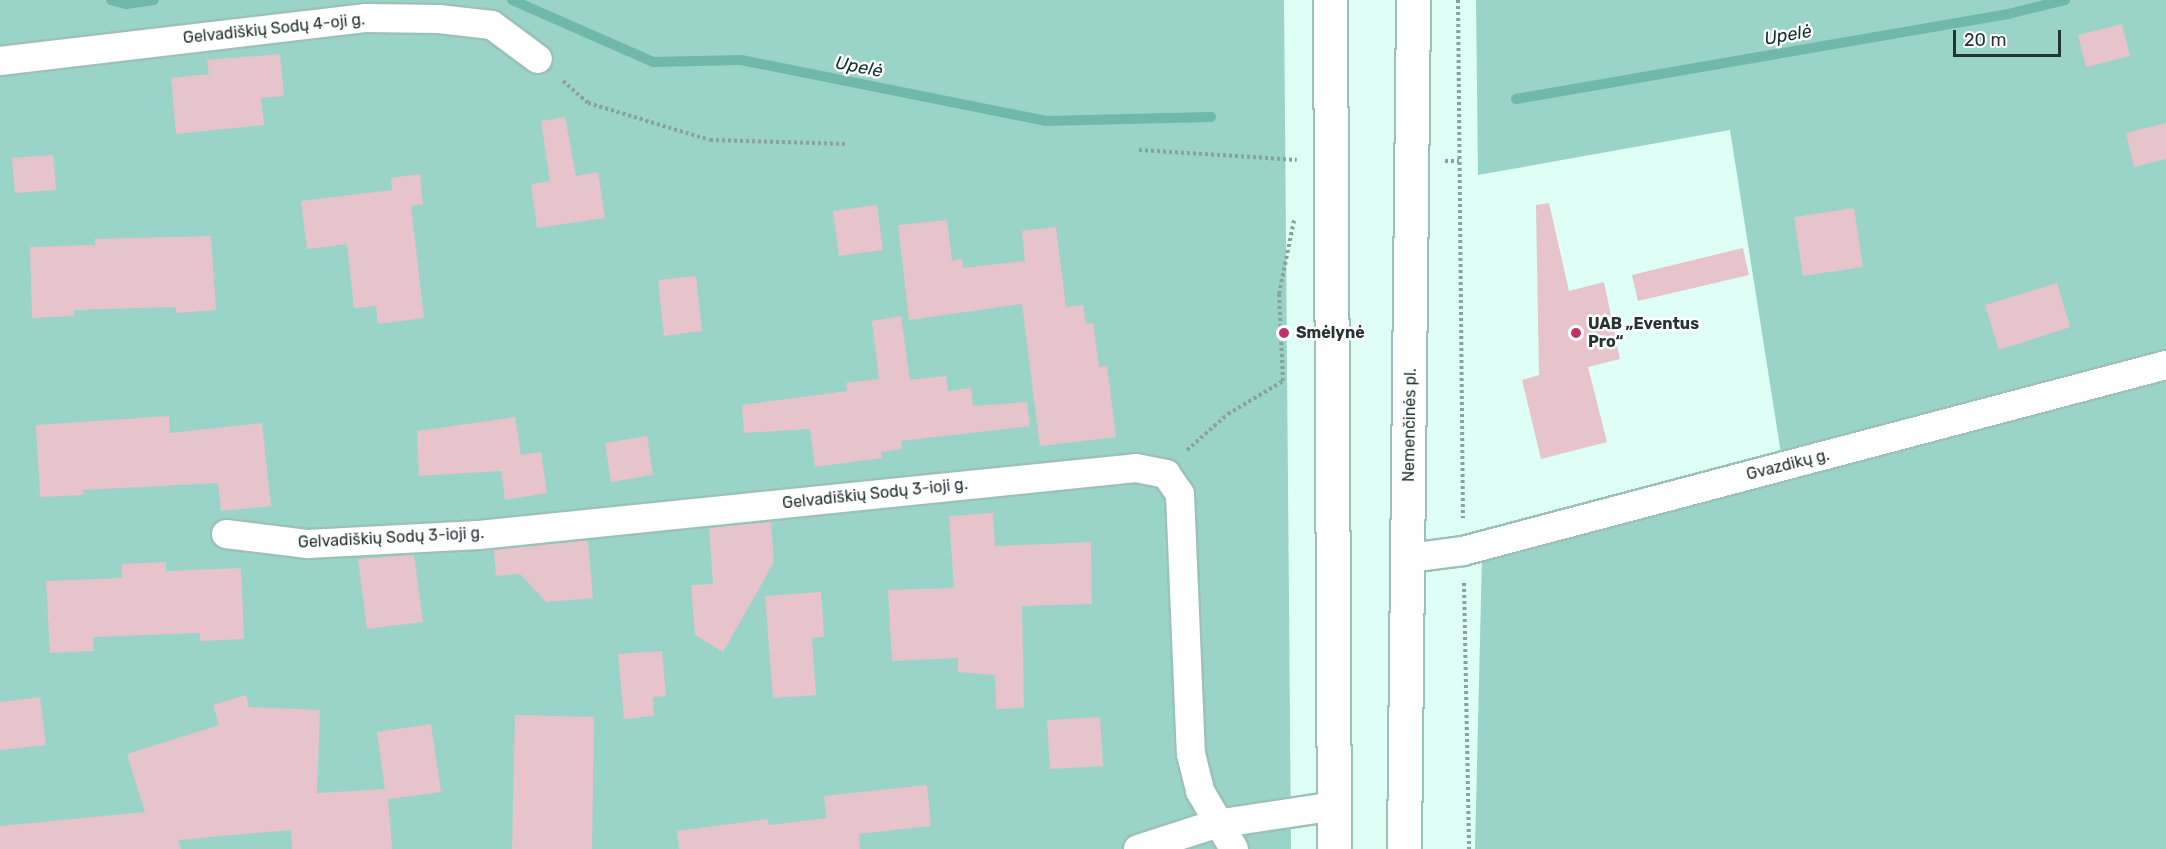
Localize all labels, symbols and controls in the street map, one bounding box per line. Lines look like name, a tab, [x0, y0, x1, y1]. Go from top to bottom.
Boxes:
street label: Gelvadiškių Sodų 4-oji g.	[182, 10, 366, 48]
scale bar	[1956, 18, 2064, 56]
water label: Upelė	[1763, 20, 1813, 50]
text: 20 m	[1964, 29, 2006, 51]
water label: Upelė	[834, 52, 884, 82]
place label: UAB „Eventus Pro“	[1588, 314, 1699, 352]
place label: Smėlynė	[1296, 323, 1365, 343]
marker: Smėlynė	[1277, 326, 1291, 340]
marker: UAB „Eventus Pro“	[1569, 326, 1583, 340]
street label: Nemenčinės pl.	[1399, 368, 1421, 482]
street label: Gvazdikų g.	[1744, 445, 1832, 485]
street label: Gelvadiškių Sodų 3-ioji g.	[781, 475, 969, 513]
street label: Gelvadiškių Sodų 3-ioji g.	[297, 524, 485, 552]

